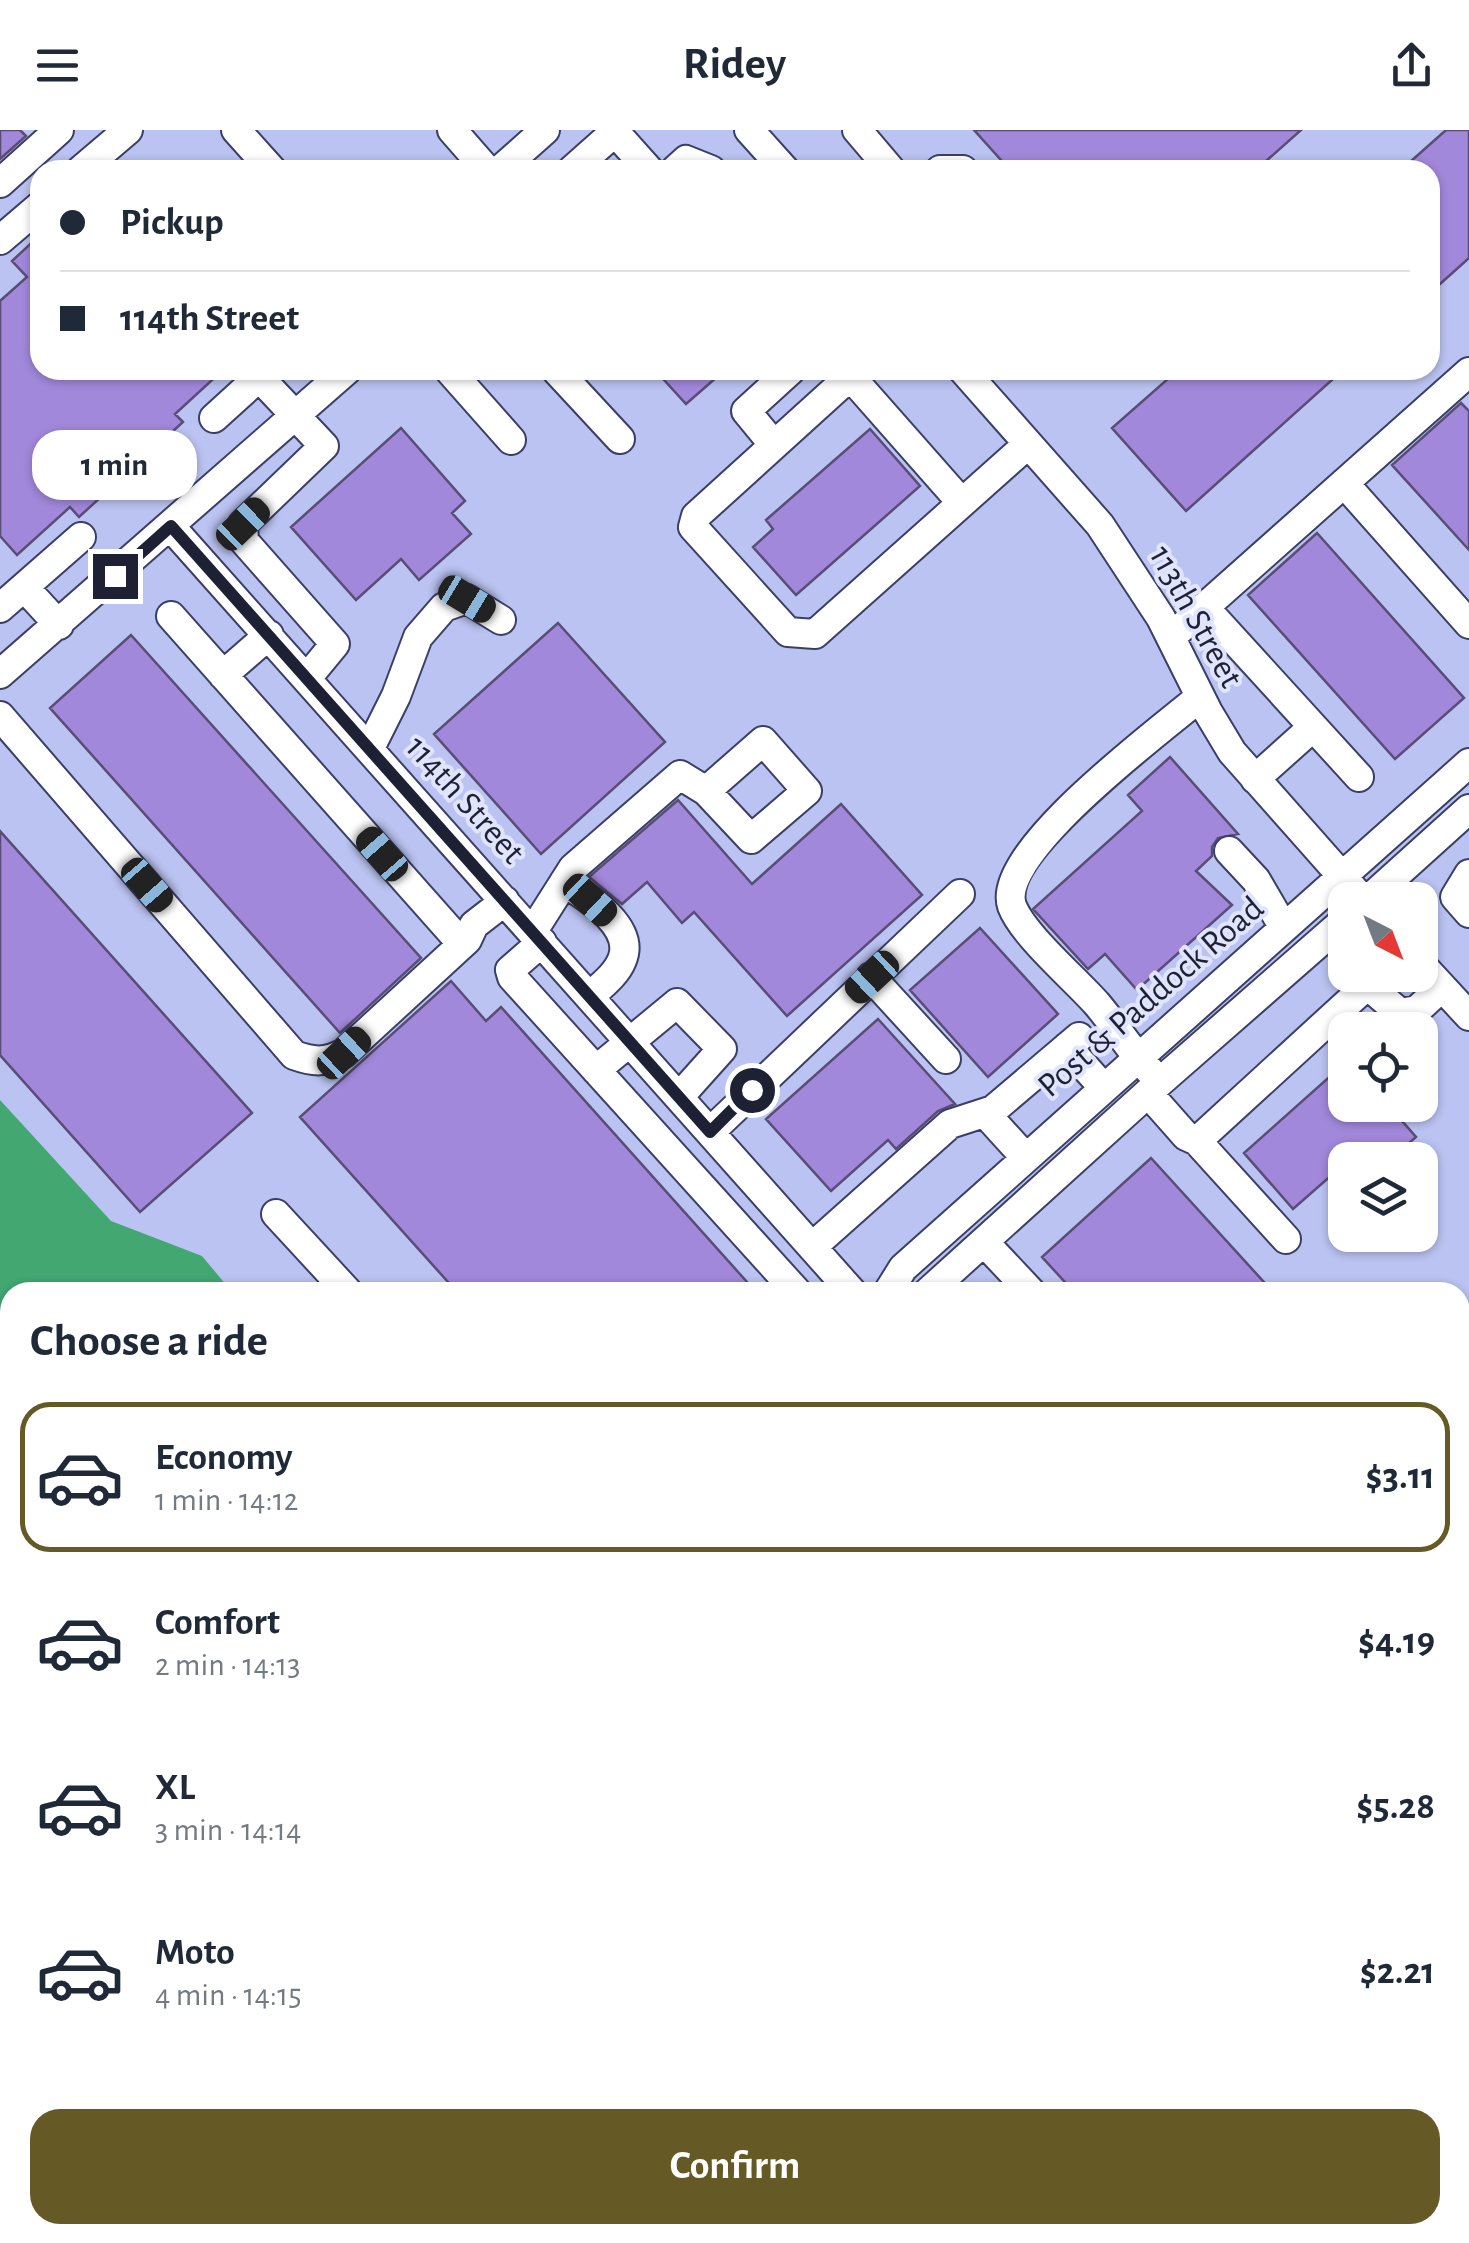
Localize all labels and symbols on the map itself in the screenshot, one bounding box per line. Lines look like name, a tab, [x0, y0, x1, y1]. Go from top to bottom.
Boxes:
callout: 1 min	[32, 431, 198, 501]
car	[211, 492, 275, 556]
street label: 113th Street	[1143, 540, 1249, 693]
route end	[93, 554, 138, 599]
car	[434, 571, 500, 627]
street label: 114th Street	[399, 729, 531, 871]
car	[351, 822, 413, 886]
car	[116, 853, 178, 917]
car	[558, 869, 622, 931]
north arrow	[1328, 882, 1438, 992]
street label: Post & Paddock Road	[1032, 890, 1270, 1104]
car	[840, 946, 904, 1008]
car	[312, 1022, 376, 1084]
route start	[730, 1068, 775, 1113]

